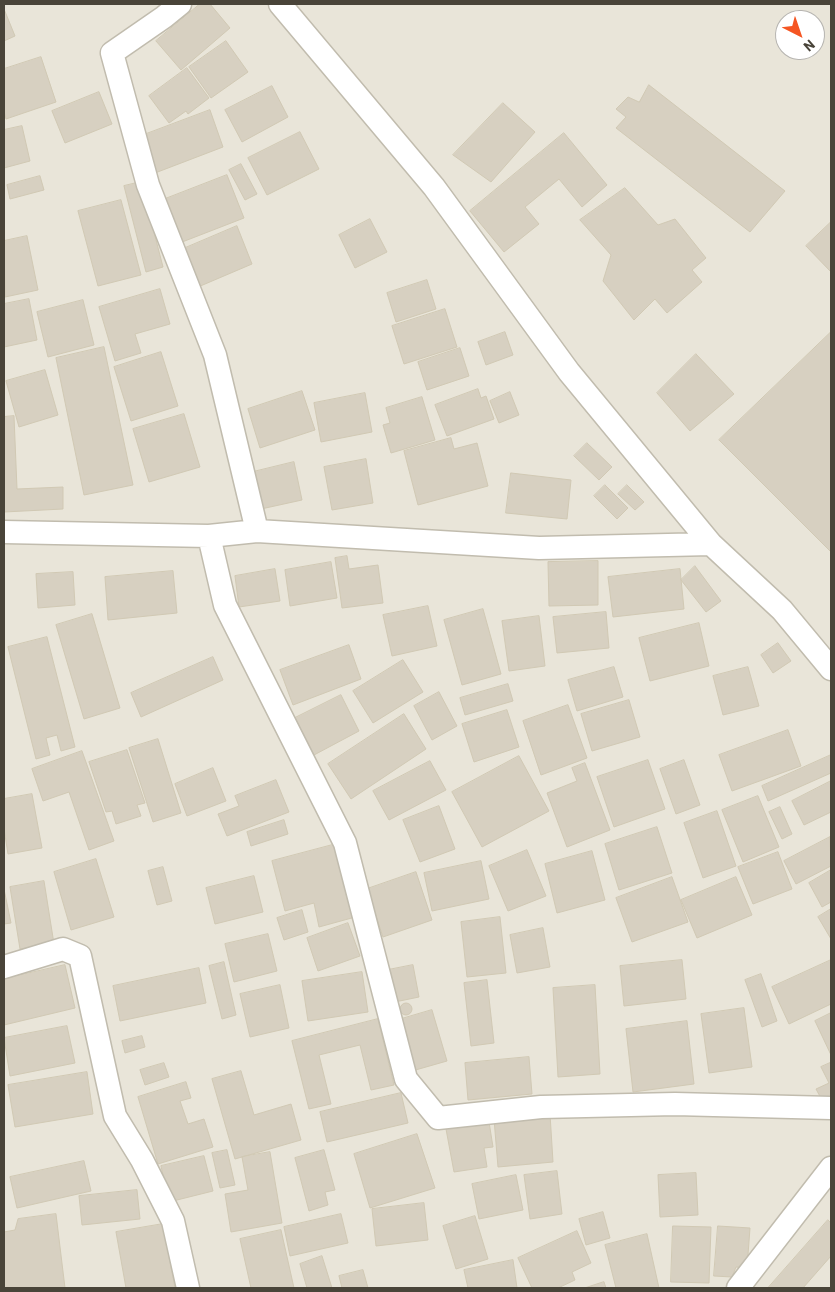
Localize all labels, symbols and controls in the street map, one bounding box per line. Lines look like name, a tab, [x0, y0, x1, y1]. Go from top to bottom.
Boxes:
north arrow	[775, 10, 825, 60]
text: N	[800, 36, 819, 55]

